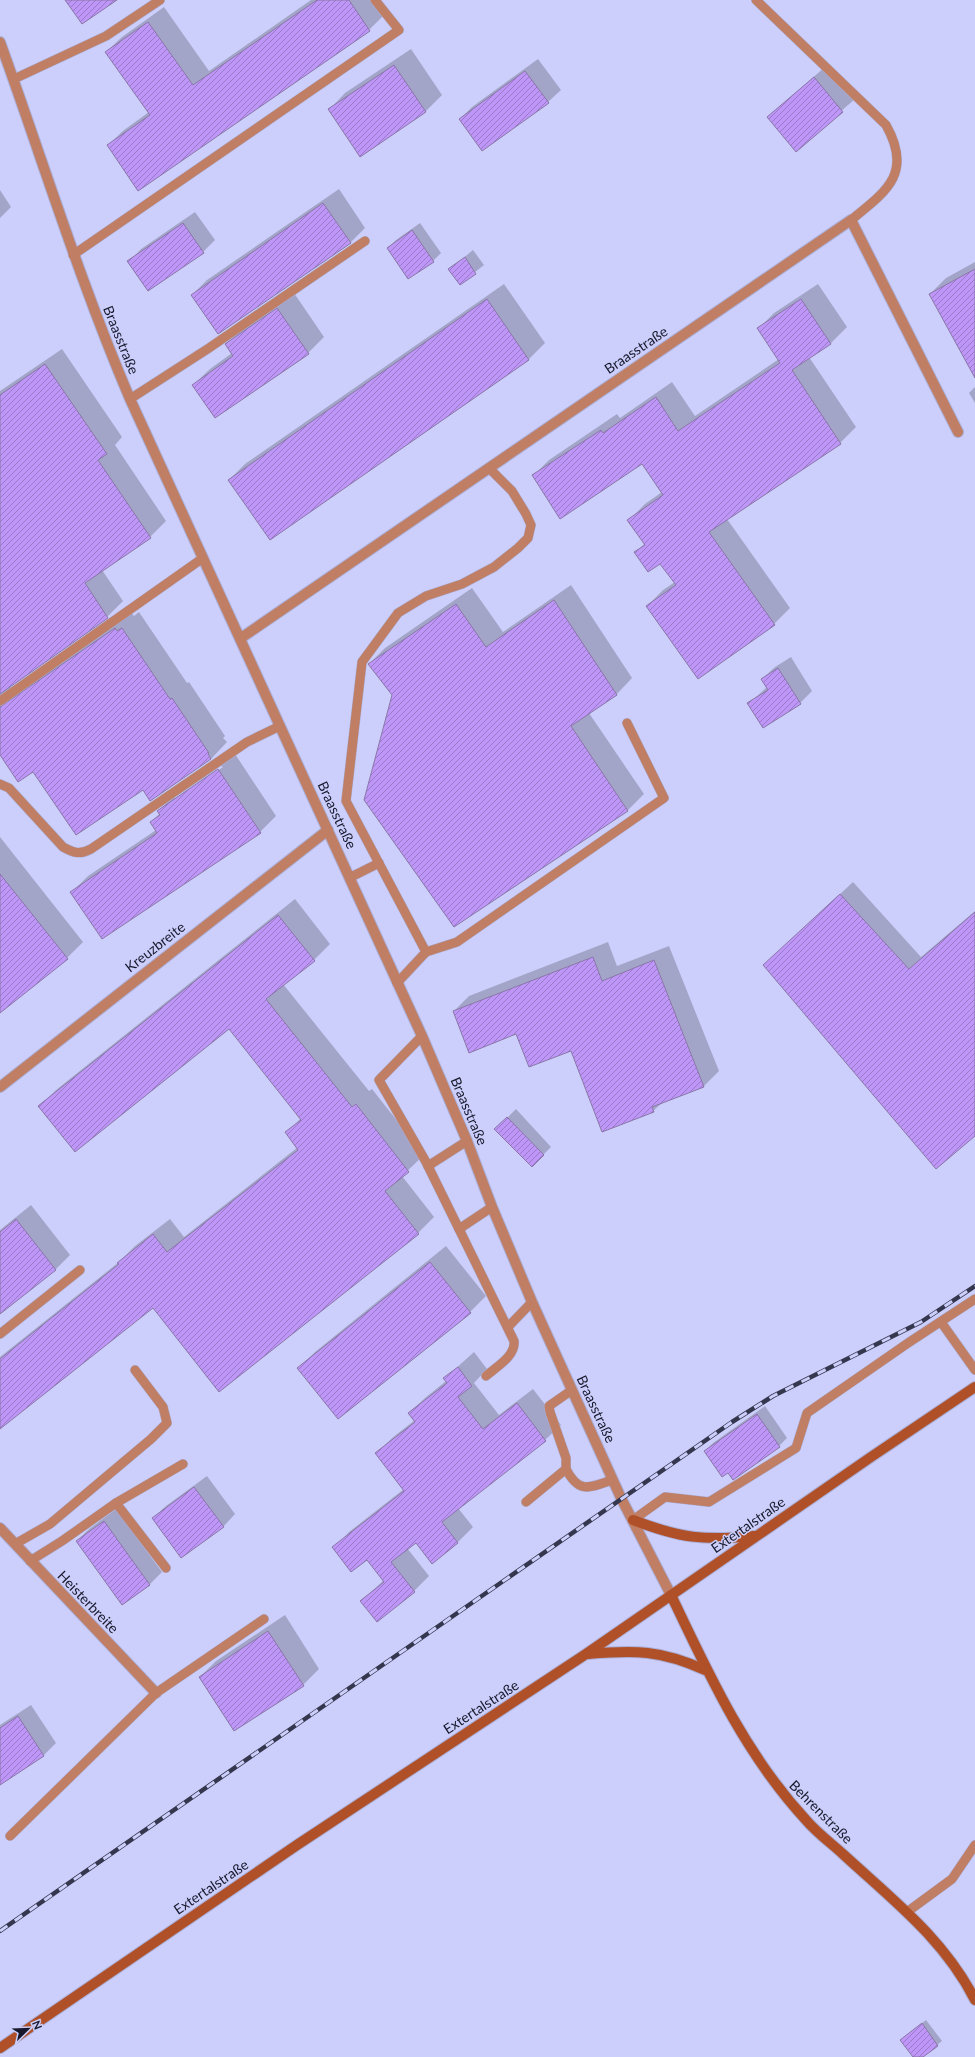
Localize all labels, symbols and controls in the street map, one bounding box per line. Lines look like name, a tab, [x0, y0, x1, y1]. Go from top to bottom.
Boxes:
street label: Braasstraße	[100, 303, 143, 377]
street label: Braasstraße	[601, 322, 670, 377]
street label: Braasstraße	[314, 778, 360, 851]
street label: Kreuzbreite	[121, 918, 188, 975]
street label: Braasstraße	[447, 1074, 491, 1147]
street label: Braasstraße	[573, 1372, 619, 1445]
street label: Extertalstraße	[707, 1493, 788, 1556]
street label: Heisterbreite	[54, 1567, 122, 1637]
street label: Extertalstraße	[440, 1676, 522, 1737]
street label: Behrenstraße	[786, 1776, 857, 1847]
street label: Extertalstraße	[170, 1855, 251, 1918]
north arrow	[8, 2009, 48, 2049]
text: N	[30, 2018, 45, 2031]

